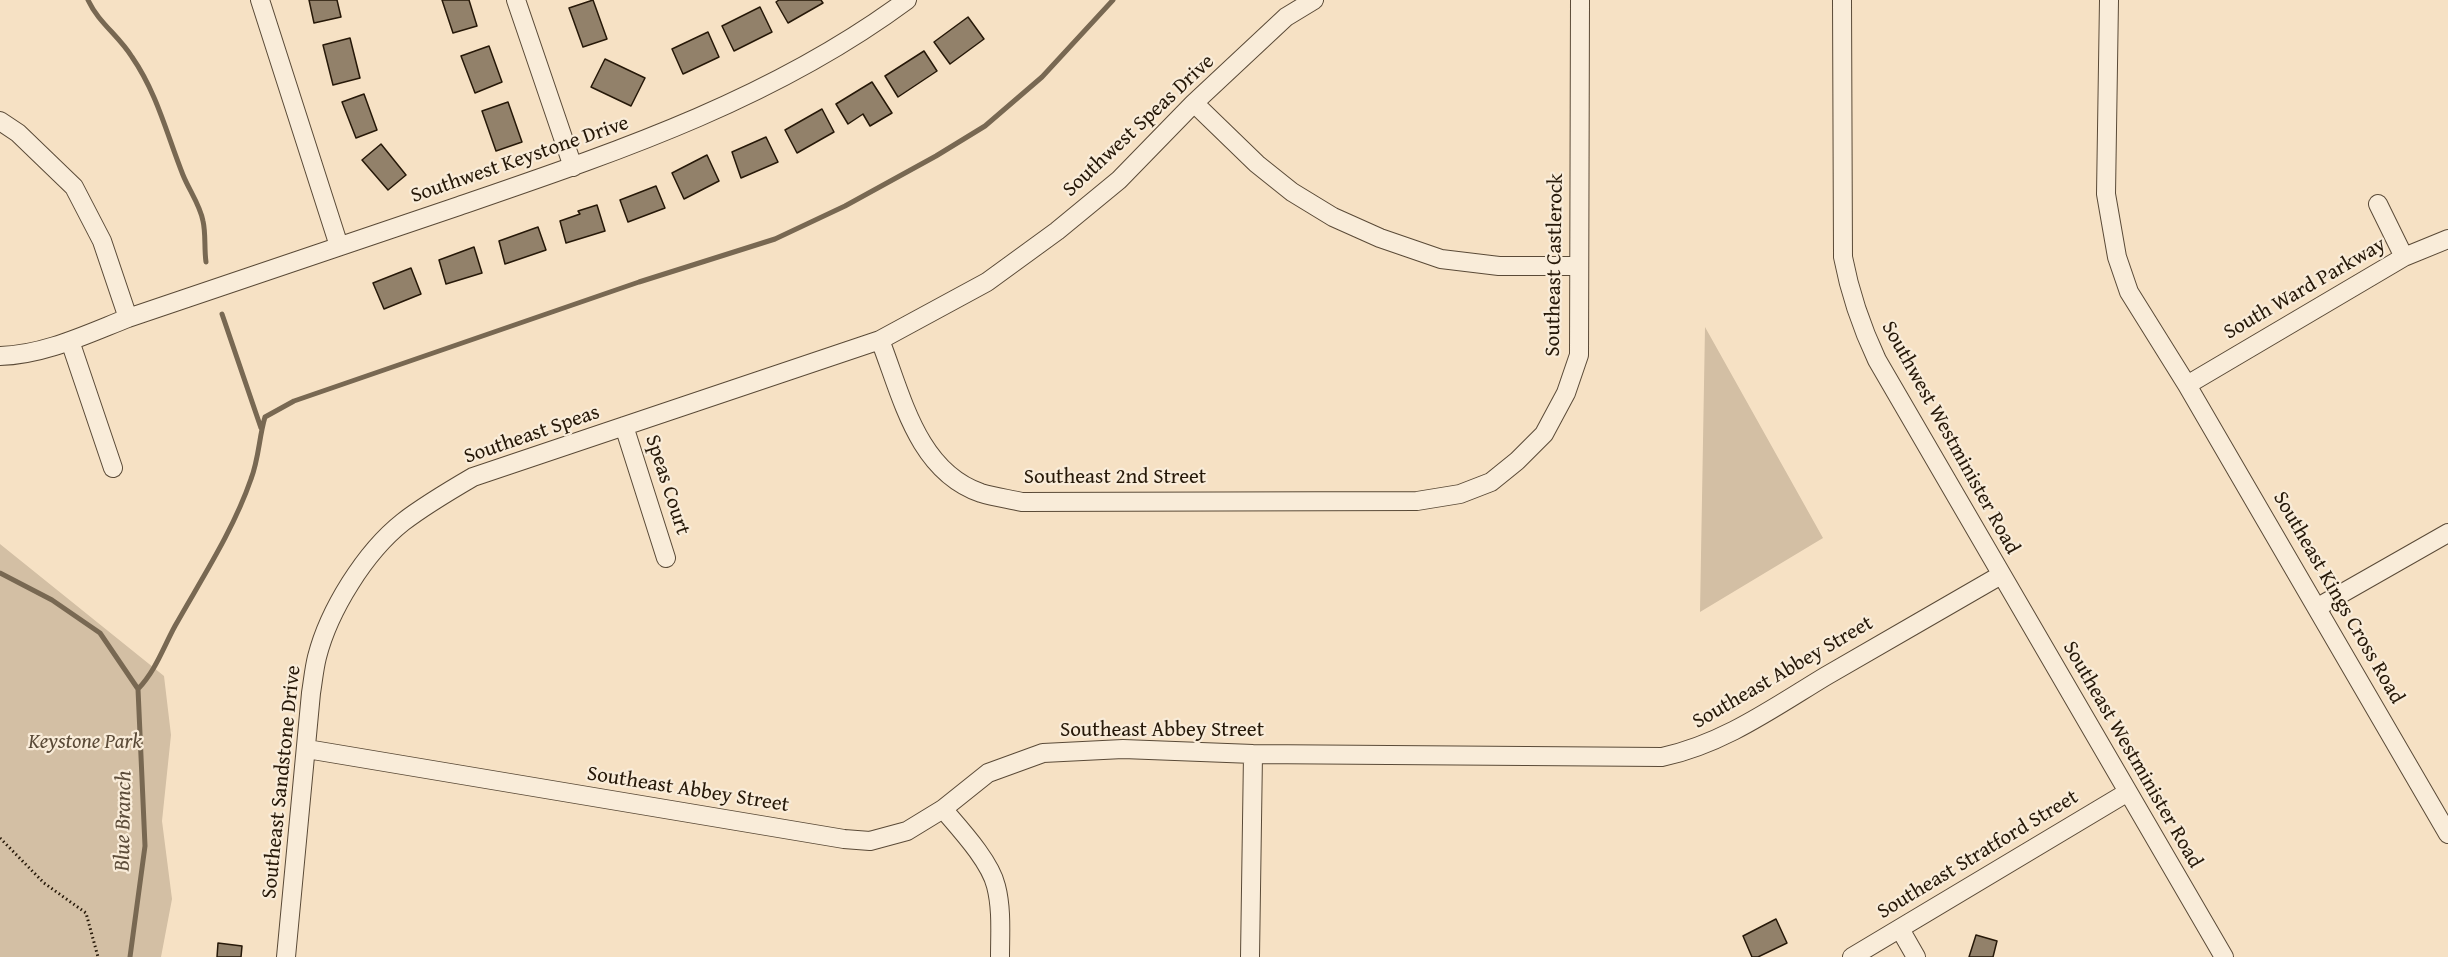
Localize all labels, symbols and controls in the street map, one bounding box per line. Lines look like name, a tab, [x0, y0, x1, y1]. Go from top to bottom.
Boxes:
street label: Southwest Speas Drive	[1058, 49, 1220, 203]
street label: Southwest Keystone Drive	[408, 111, 632, 209]
street label: Southeast Castlerock	[1541, 173, 1569, 357]
street label: South Ward Parkway	[2219, 232, 2391, 346]
street label: Southwest Westminister Road	[1875, 317, 2025, 559]
street label: Southeast Speas	[461, 400, 603, 470]
street label: Speas Court	[639, 432, 695, 538]
street label: Southeast 2nd Street	[1024, 465, 1206, 491]
street label: Southeast Kings Cross Road	[2267, 487, 2409, 709]
street label: Southeast Abbey Street	[1688, 611, 1878, 735]
street label: Southeast Westminister Road	[2057, 637, 2207, 873]
street label: Southeast Sandstone Drive	[257, 664, 307, 900]
street label: Southeast Abbey Street	[1060, 718, 1264, 744]
park label: Keystone Park	[28, 730, 142, 756]
street label: Southeast Abbey Street	[585, 762, 791, 818]
water label: Blue Branch	[110, 770, 138, 872]
street label: Southeast Stratford Street	[1873, 785, 2083, 925]

